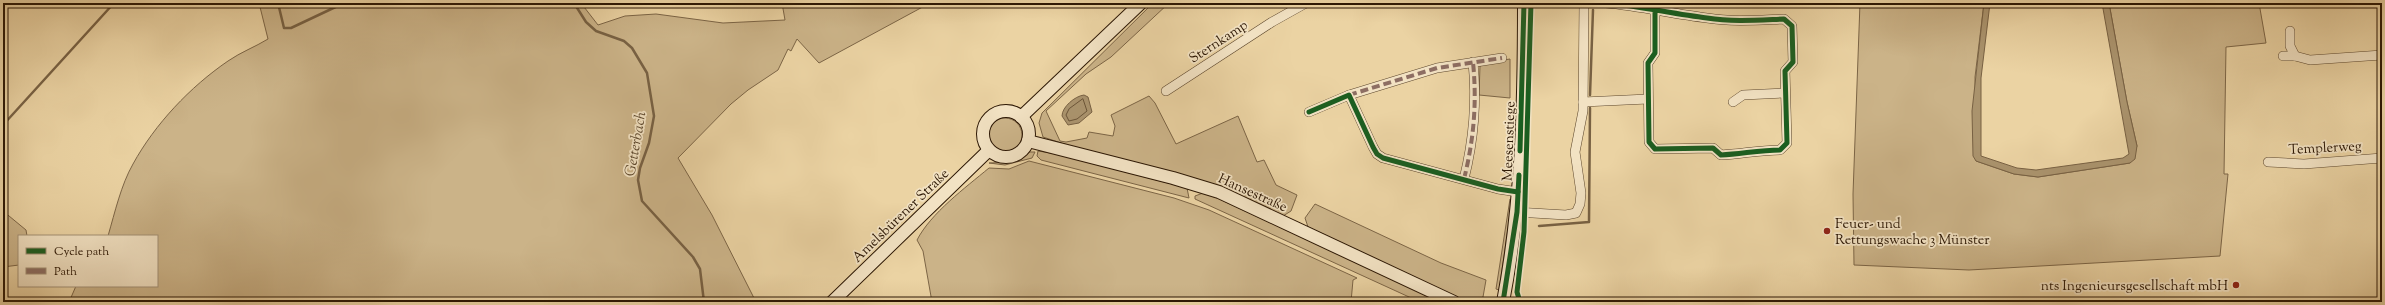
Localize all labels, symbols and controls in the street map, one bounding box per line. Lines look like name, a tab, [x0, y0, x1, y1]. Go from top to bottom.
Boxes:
street label: Sternkamp	[1186, 16, 1253, 69]
street label: Meesenstiege	[1499, 101, 1521, 181]
water label: Getterbach	[620, 110, 653, 178]
street label: Templerweg	[2288, 137, 2362, 161]
street label: Amelsbürener Straße	[849, 165, 954, 268]
street label: Hansestraße	[1214, 170, 1290, 218]
place label: Feuer- und Rettungswache 3 Münster	[1835, 215, 1990, 251]
marker: Feuer- und Rettungswache 3 Münster	[1822, 226, 1832, 236]
legend	[18, 235, 158, 287]
text: Cycle path	[54, 243, 109, 261]
text: Path	[54, 263, 77, 281]
place label: nts Ingenieursgesellschaft mbH	[2041, 277, 2228, 297]
marker: nts Ingenieursgesellschaft mbH	[2231, 280, 2241, 290]

